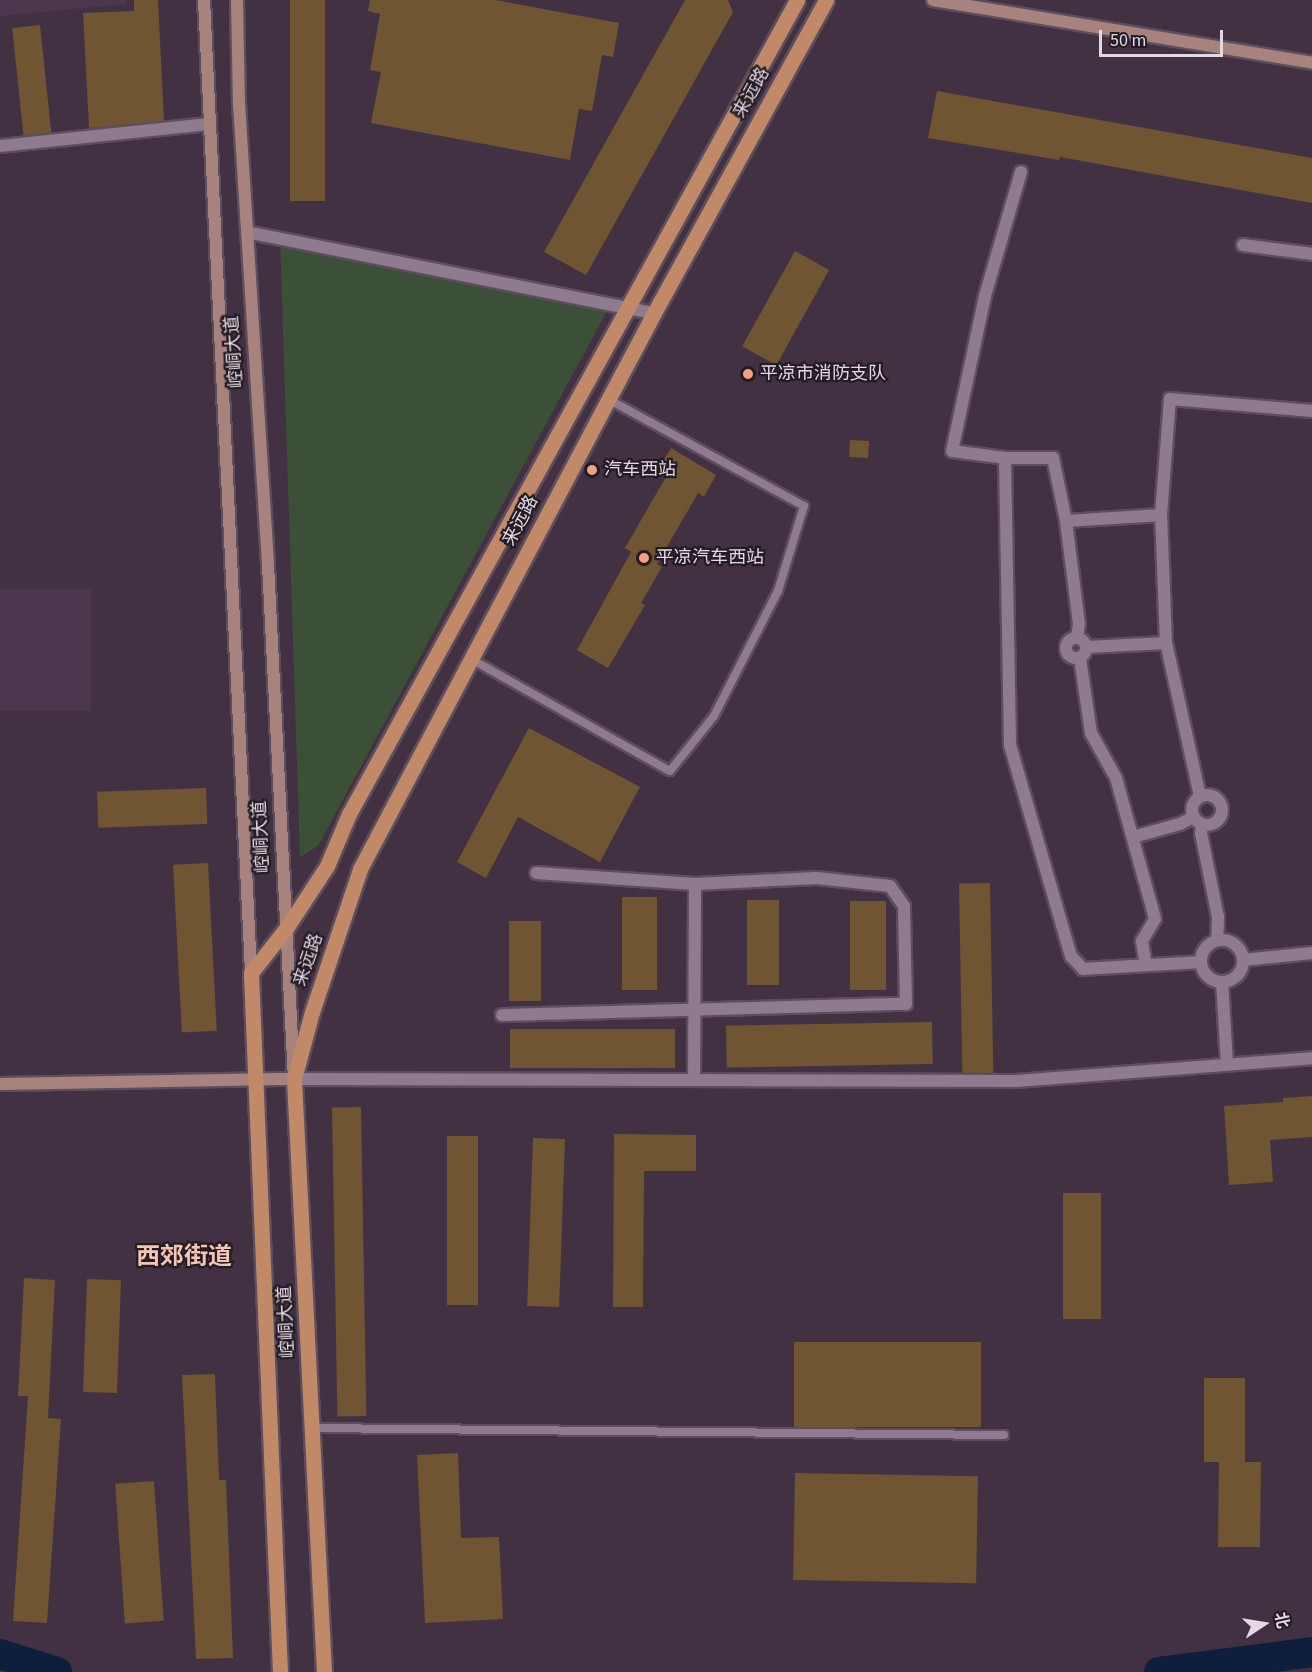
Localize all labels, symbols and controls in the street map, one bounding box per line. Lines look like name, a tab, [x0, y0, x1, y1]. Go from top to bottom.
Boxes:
scale bar	[1102, 18, 1226, 56]
text: 50 m	[1110, 28, 1146, 53]
street label: 来远路	[729, 64, 775, 122]
street label: 崆峒大道	[222, 315, 248, 389]
place label: 平凉市消防支队	[760, 363, 886, 385]
marker: 平凉市消防支队	[741, 367, 755, 381]
place label: 汽车西站	[604, 459, 676, 481]
marker: 汽车西站	[585, 463, 599, 477]
street label: 来远路	[499, 492, 543, 550]
place label: 平凉汽车西站	[656, 547, 764, 569]
marker: 平凉汽车西站	[637, 551, 651, 565]
street label: 崆峒大道	[249, 800, 275, 874]
street label: 来远路	[290, 931, 328, 989]
district label: 西郊街道	[136, 1243, 232, 1271]
street label: 崆峒大道	[274, 1285, 300, 1359]
north arrow	[1234, 1594, 1294, 1654]
text: 北	[1269, 1610, 1294, 1630]

